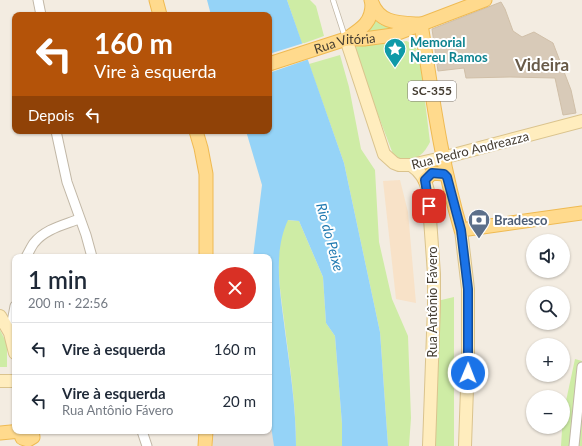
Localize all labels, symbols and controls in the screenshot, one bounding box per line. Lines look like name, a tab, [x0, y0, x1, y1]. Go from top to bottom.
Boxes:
text: 160 m	[94, 26, 173, 60]
icon: left	[28, 28, 80, 80]
street label: Rua Vitória	[312, 30, 376, 57]
place label: Memorial Nereu Ramos	[410, 34, 488, 65]
place icon: Memorial Nereu Ramos	[382, 36, 408, 69]
district label: Videira	[514, 54, 569, 75]
text: Vire à esquerda	[94, 60, 217, 82]
road number: SC-355	[408, 81, 456, 101]
icon: left	[82, 104, 104, 126]
text: Depois	[28, 106, 74, 124]
street label: Rua Pedro Andreazza	[410, 128, 530, 172]
pin	[412, 189, 446, 223]
icon: arrive	[418, 195, 440, 217]
water label: Rio do Peixe	[313, 201, 348, 273]
bank icon: Bradesco	[466, 207, 492, 240]
place label: Bradesco	[494, 212, 548, 228]
map controls	[526, 234, 570, 434]
button: sound	[526, 234, 570, 278]
street label: Rua Antônio Fávero	[424, 246, 440, 358]
text: 1 min	[28, 265, 87, 294]
button: close	[214, 267, 256, 309]
button: search	[526, 286, 570, 330]
text: 200 m · 22:56	[28, 295, 108, 311]
icon: left	[28, 338, 50, 360]
button: +	[526, 338, 570, 382]
text: Vire à esquerda	[62, 340, 166, 358]
text: 160 m	[214, 340, 256, 358]
position arrow	[447, 352, 489, 394]
text: Vire à esquerda	[62, 384, 166, 402]
icon: left	[28, 390, 50, 412]
button: −	[526, 390, 570, 434]
text: 20 m	[222, 392, 256, 410]
text: Rua Antônio Fávero	[62, 402, 173, 418]

